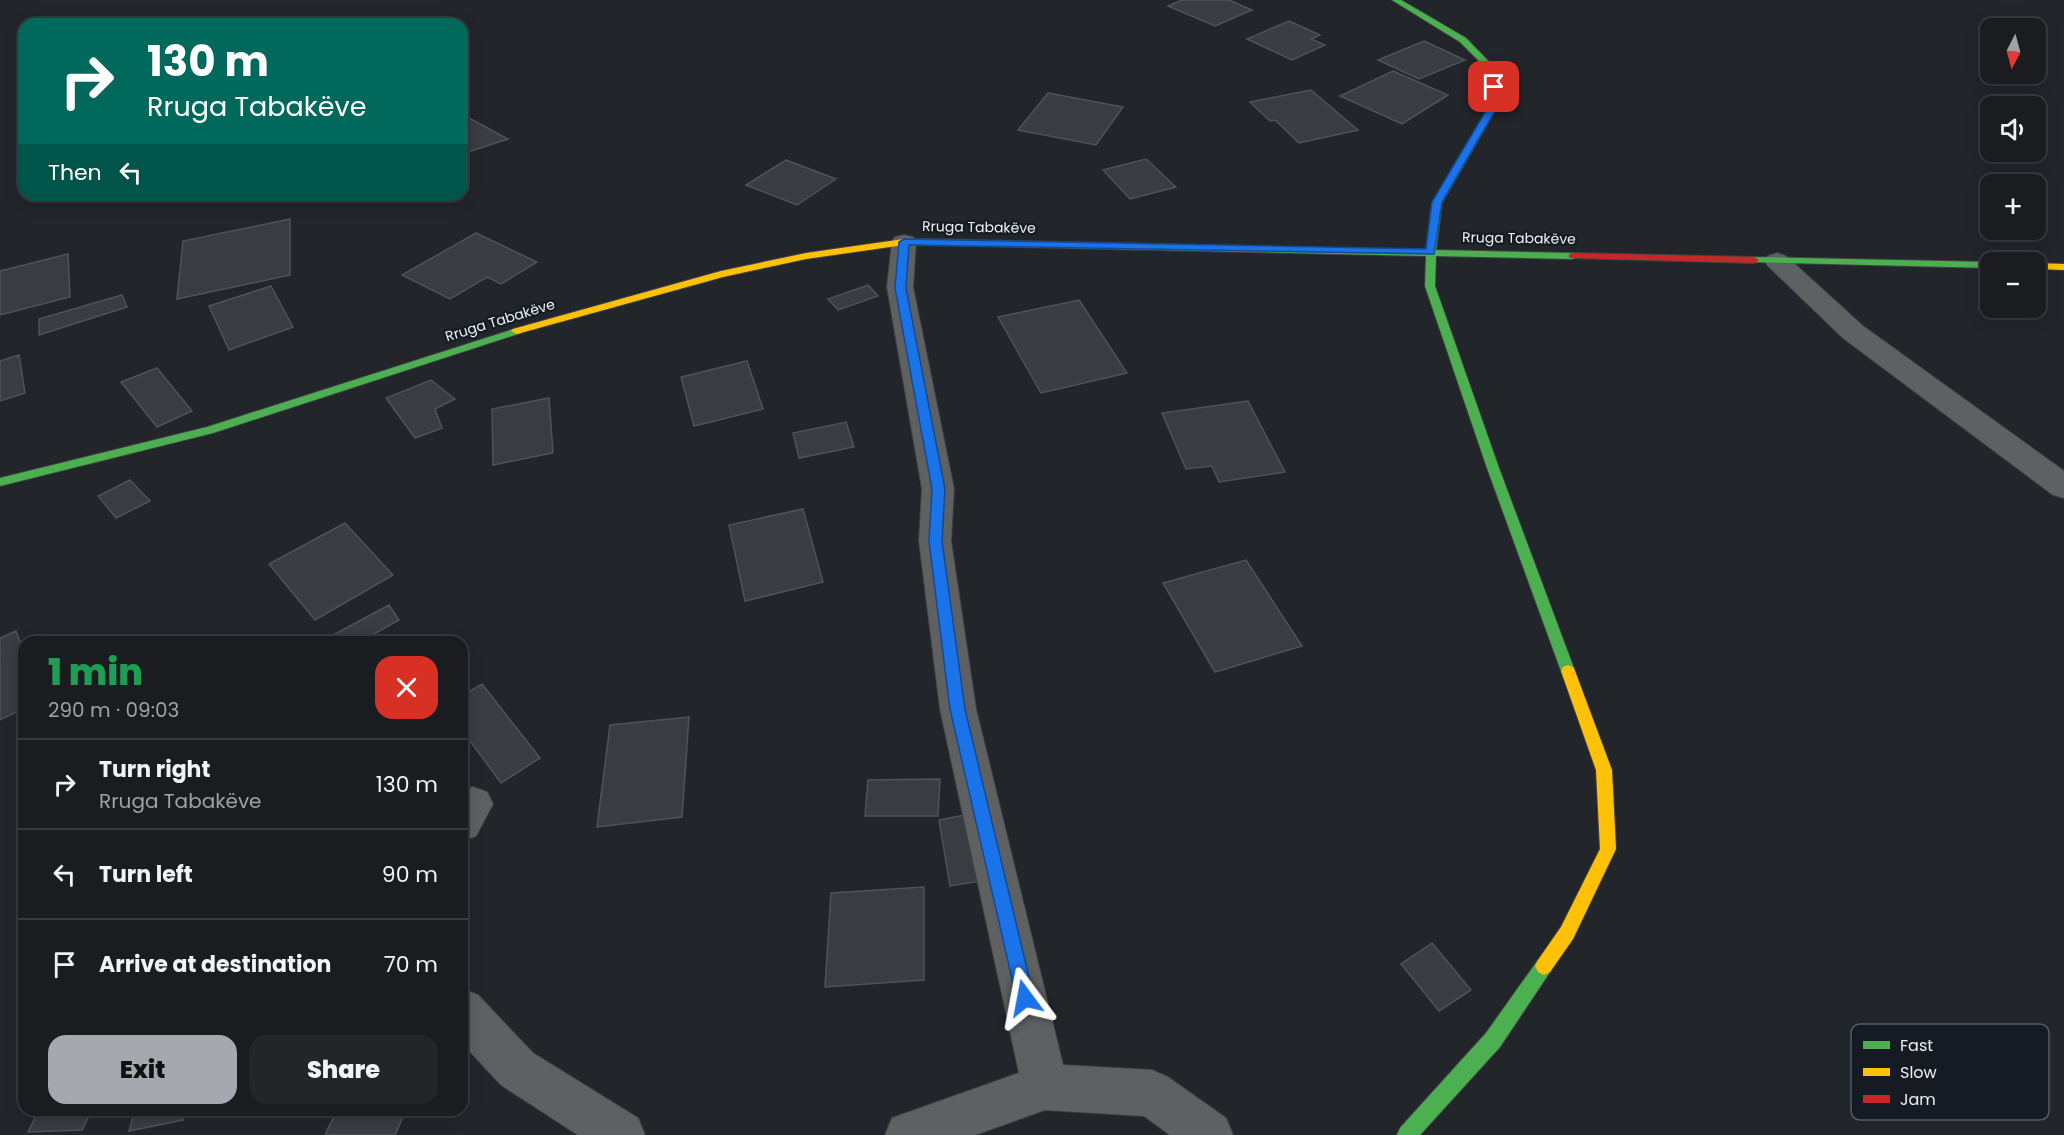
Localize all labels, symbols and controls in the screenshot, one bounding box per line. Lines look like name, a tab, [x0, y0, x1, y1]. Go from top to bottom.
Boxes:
north arrow	[1980, 18, 2046, 84]
map controls	[1980, 18, 2046, 318]
text: 130 m	[147, 32, 269, 91]
icon: right	[48, 42, 126, 120]
pin	[1468, 61, 1519, 112]
icon: arrive	[1477, 70, 1510, 103]
text: Rruga Tabakëve	[147, 88, 366, 125]
button: sound	[1980, 96, 2046, 162]
icon: left	[114, 156, 147, 189]
text: Then	[48, 157, 102, 188]
button: +	[1980, 174, 2046, 240]
street label: Rruga Tabakëve	[922, 216, 1036, 238]
street label: Rruga Tabakëve	[1462, 227, 1576, 249]
button: −	[1980, 252, 2046, 318]
street label: Rruga Tabakëve	[443, 294, 558, 346]
text: 1 min	[48, 647, 143, 698]
button: close	[375, 656, 438, 719]
text: 290 m · 09:03	[48, 696, 179, 724]
text: Turn right	[99, 754, 210, 785]
icon: right	[48, 768, 81, 801]
text: 130 m	[376, 769, 438, 800]
text: Rruga Tabakëve	[99, 787, 262, 815]
icon: left	[48, 858, 81, 891]
text: Turn left	[99, 859, 193, 890]
text: 90 m	[382, 859, 438, 890]
icon: arrive	[48, 948, 81, 981]
text: Arrive at destination	[99, 949, 331, 980]
text: 70 m	[384, 949, 438, 980]
position arrow	[993, 966, 1057, 1030]
legend	[1851, 1024, 2049, 1120]
text: Fast	[1900, 1034, 1933, 1057]
button: Exit	[48, 1035, 237, 1104]
button: Share	[249, 1035, 438, 1104]
text: Slow	[1900, 1061, 1937, 1084]
text: Jam	[1900, 1088, 1936, 1111]

